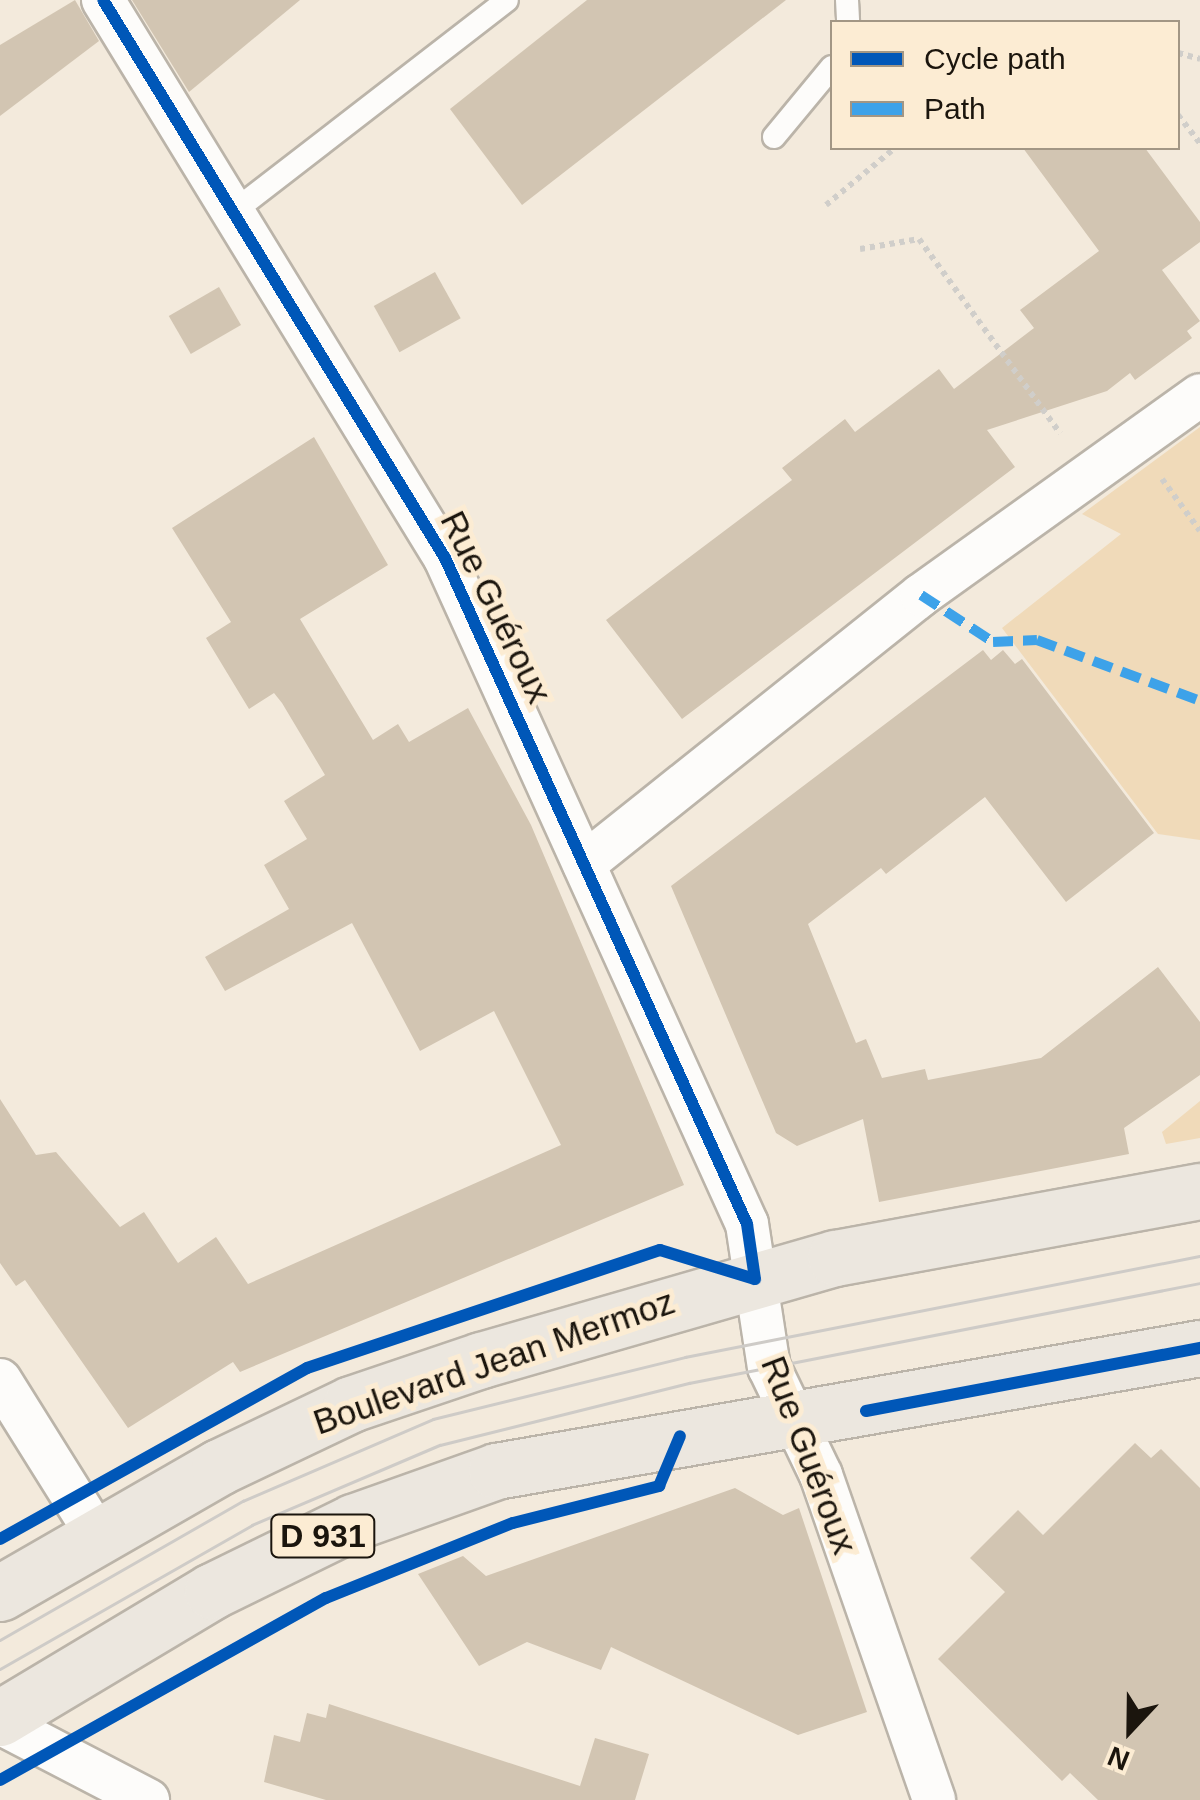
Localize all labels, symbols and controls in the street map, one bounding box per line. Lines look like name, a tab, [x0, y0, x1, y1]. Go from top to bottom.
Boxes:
legend	[830, 20, 1180, 150]
text: Cycle path	[924, 42, 1066, 75]
text: Path	[924, 92, 986, 125]
street label: Rue Guéroux	[431, 504, 561, 710]
street label: Boulevard Jean Mermoz	[308, 1280, 680, 1444]
street label: Rue Guéroux	[752, 1350, 866, 1560]
road number: D 931	[268, 1509, 378, 1563]
north arrow	[1080, 1680, 1180, 1780]
text: N	[1103, 1740, 1134, 1776]

